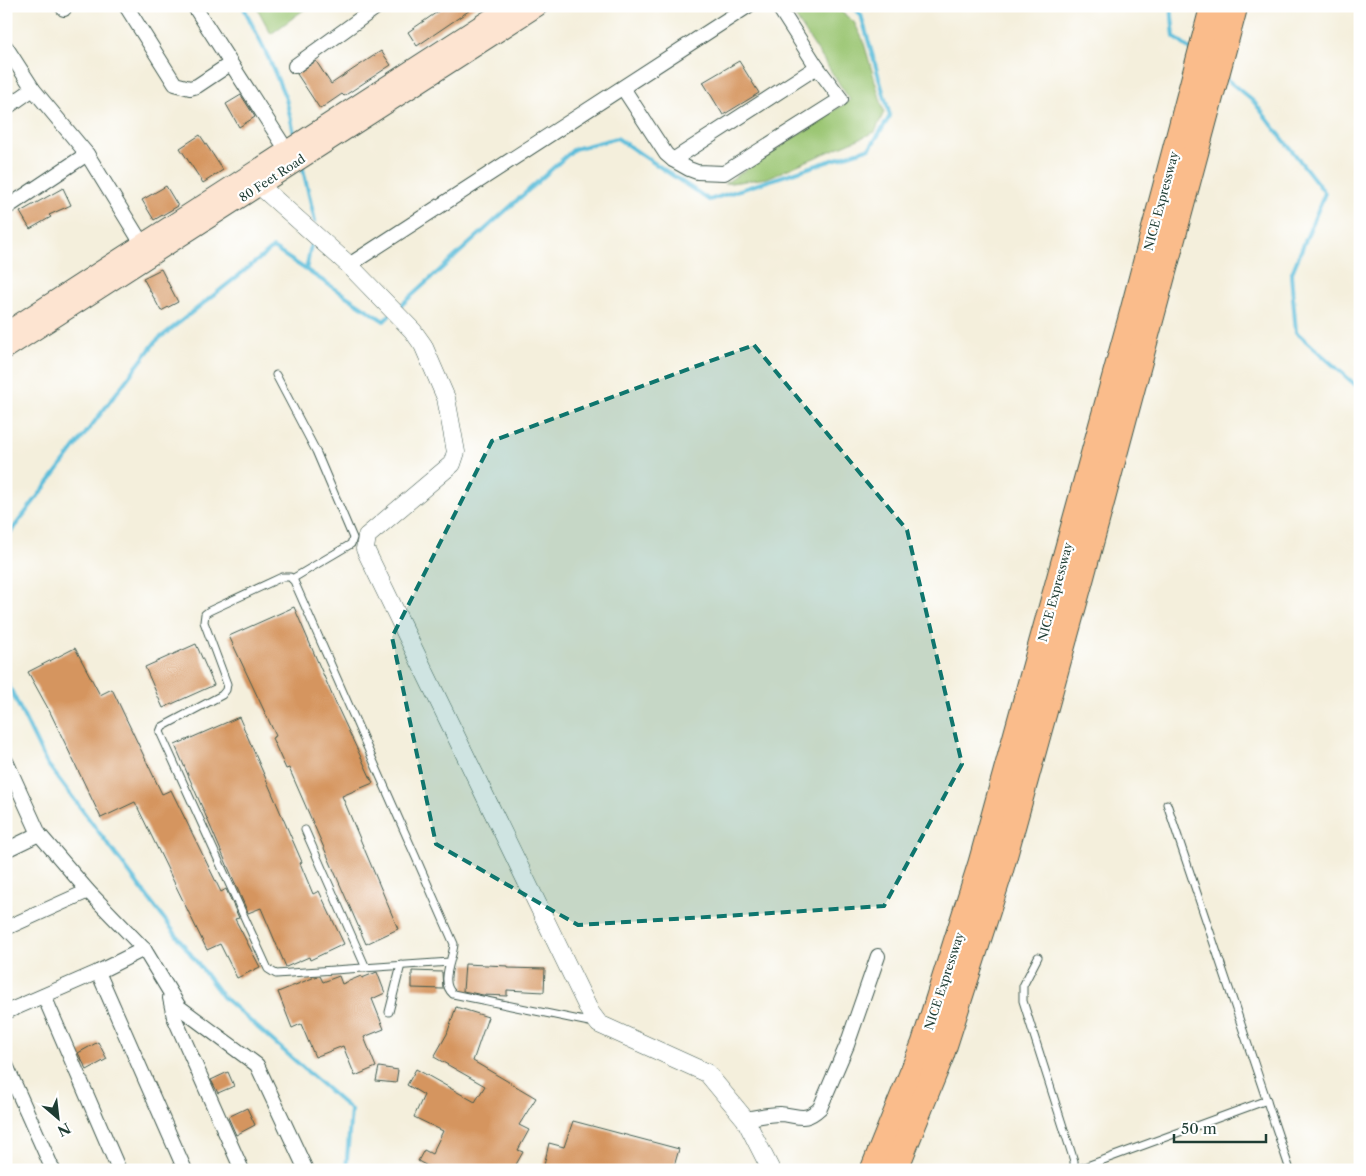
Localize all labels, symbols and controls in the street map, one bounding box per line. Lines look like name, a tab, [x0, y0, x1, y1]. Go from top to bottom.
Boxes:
street label: NICE Expressway	[1141, 150, 1182, 252]
street label: 80 Feet Road	[236, 151, 308, 205]
street label: NICE Expressway	[1035, 541, 1076, 643]
street label: NICE Expressway	[921, 930, 967, 1032]
north arrow	[32, 1094, 82, 1144]
scale bar	[1174, 1111, 1266, 1143]
text: N	[55, 1119, 74, 1140]
text: 50 m	[1181, 1119, 1217, 1138]

